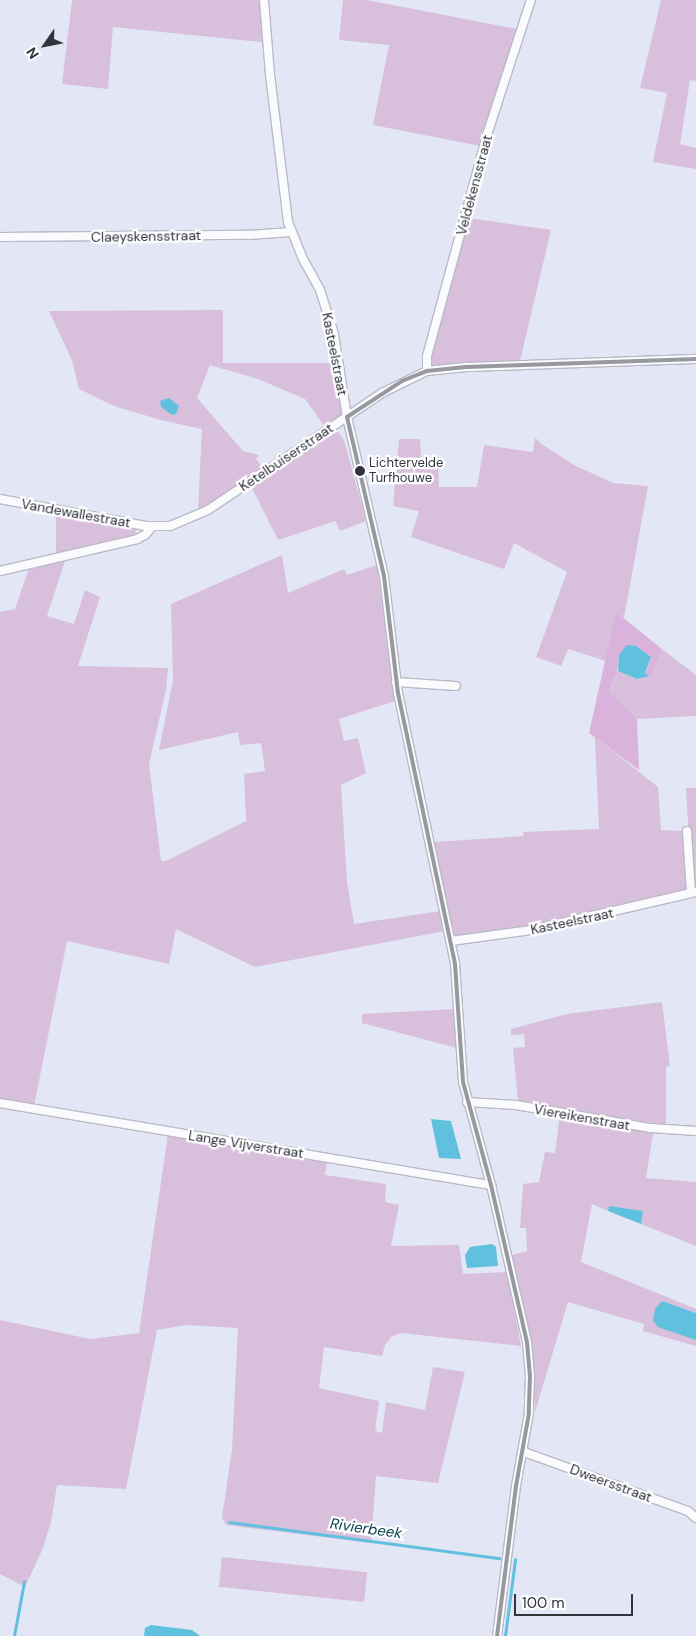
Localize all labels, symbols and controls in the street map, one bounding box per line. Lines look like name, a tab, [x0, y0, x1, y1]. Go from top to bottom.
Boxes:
north arrow	[20, 20, 70, 70]
text: N	[22, 44, 43, 62]
street label: Veldekensstraat	[452, 133, 496, 237]
street label: Claeyskensstraat	[91, 227, 201, 245]
street label: Kasteelstraat	[319, 311, 351, 397]
street label: Ketelbuiserstraat	[236, 419, 336, 495]
place label: Lichtervelde Turfhouwe	[369, 456, 443, 487]
marker: Lichtervelde Turfhouwe	[355, 466, 365, 476]
street label: Vandewallestraat	[20, 495, 132, 531]
street label: Kasteelstraat	[529, 904, 615, 938]
street label: Viereikenstraat	[533, 1100, 631, 1134]
street label: Lange Vijverstraat	[187, 1127, 305, 1161]
street label: Dweersstraat	[568, 1460, 654, 1506]
water label: Rivierbeek	[329, 1515, 403, 1543]
scale bar	[516, 1584, 635, 1616]
text: 100 m	[522, 1593, 565, 1613]

